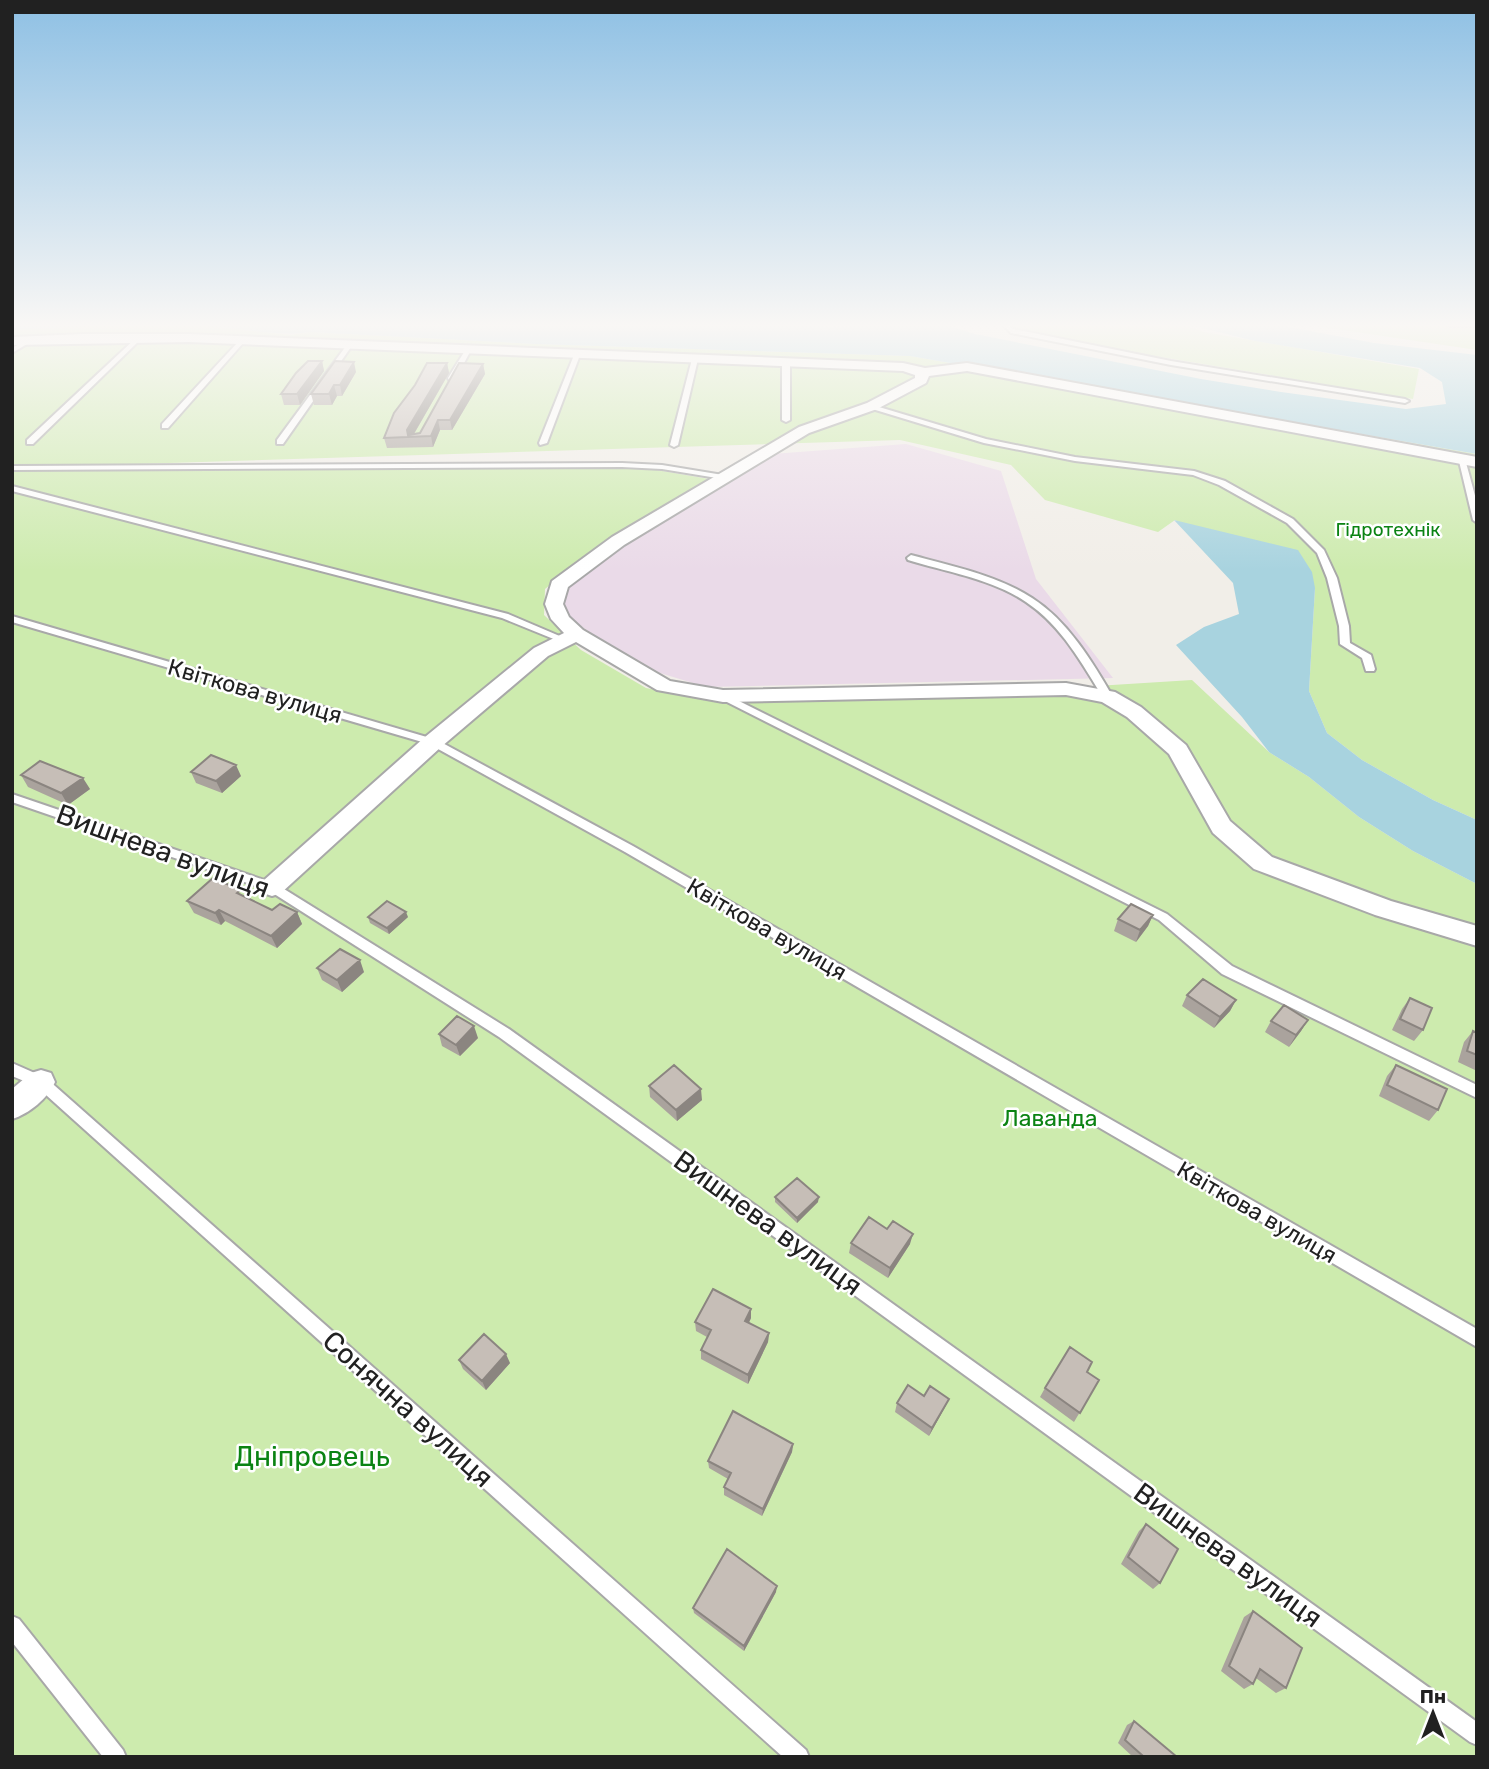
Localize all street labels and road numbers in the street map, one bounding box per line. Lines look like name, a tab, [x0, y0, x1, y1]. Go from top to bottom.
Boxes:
street label: Квіткова вулиця	[165, 653, 345, 729]
street label: Вишнева вулиця	[52, 797, 274, 905]
street label: Квіткова вулиця	[682, 872, 852, 986]
street label: Вишнева вулиця	[667, 1144, 869, 1302]
street label: Квіткова вулиця	[1172, 1155, 1342, 1269]
street label: Сонячна вулиця	[316, 1324, 500, 1494]
street label: Вишнева вулиця	[1127, 1476, 1329, 1634]

